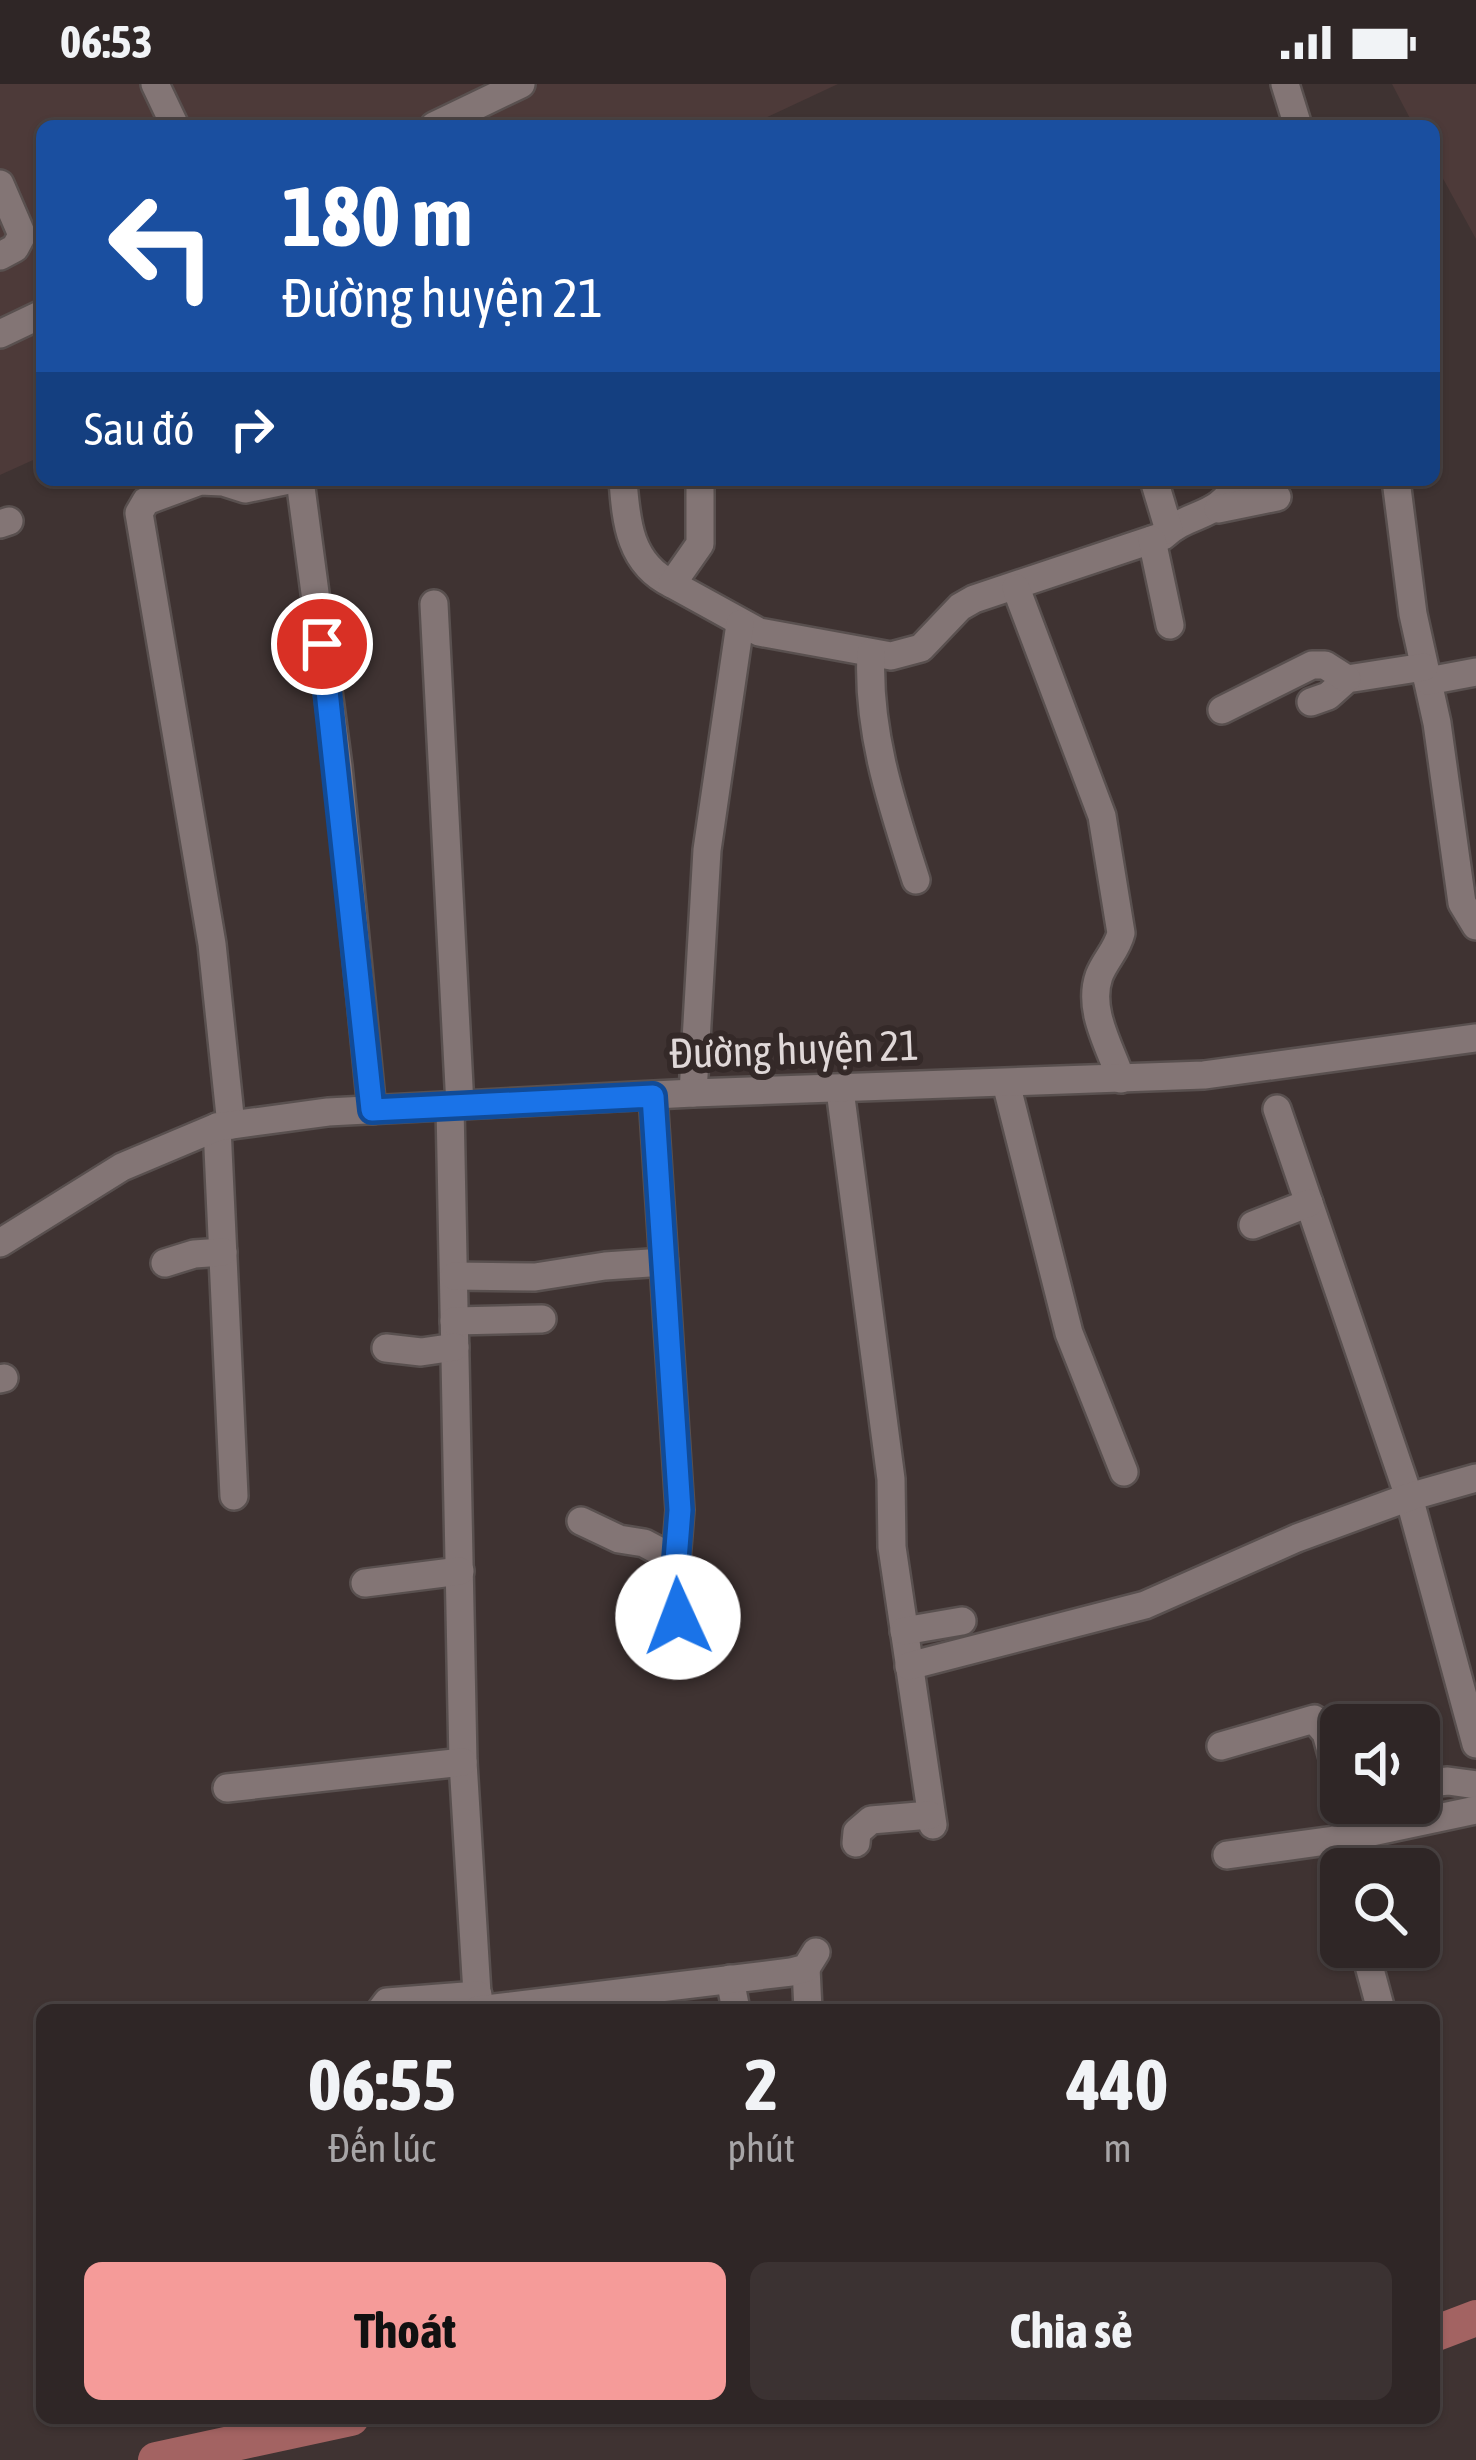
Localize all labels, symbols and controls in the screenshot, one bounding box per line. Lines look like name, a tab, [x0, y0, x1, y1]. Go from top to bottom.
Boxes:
text: 06:53	[60, 16, 153, 68]
icon: left	[84, 168, 240, 324]
text: 180 m	[282, 168, 472, 264]
text: Đường huyện 21	[282, 267, 603, 328]
icon: right	[219, 396, 285, 462]
text: Sau đó	[84, 403, 195, 455]
pin	[271, 593, 373, 695]
icon: arrive	[289, 611, 355, 677]
street label: Đường huyện 21	[668, 1021, 920, 1077]
position arrow	[615, 1554, 741, 1680]
map controls	[1320, 1704, 1440, 1968]
button: sound	[1320, 1704, 1440, 1824]
button: search	[1320, 1848, 1440, 1968]
text: 06:55	[308, 2043, 456, 2125]
text: 2	[744, 2043, 778, 2125]
text: 440	[1067, 2043, 1168, 2125]
text: Đến lúc	[328, 2126, 435, 2170]
text: phút	[728, 2126, 795, 2170]
text: m	[1103, 2126, 1132, 2170]
button: Thoát	[84, 2262, 726, 2400]
button: Chia sẻ	[750, 2262, 1392, 2400]

